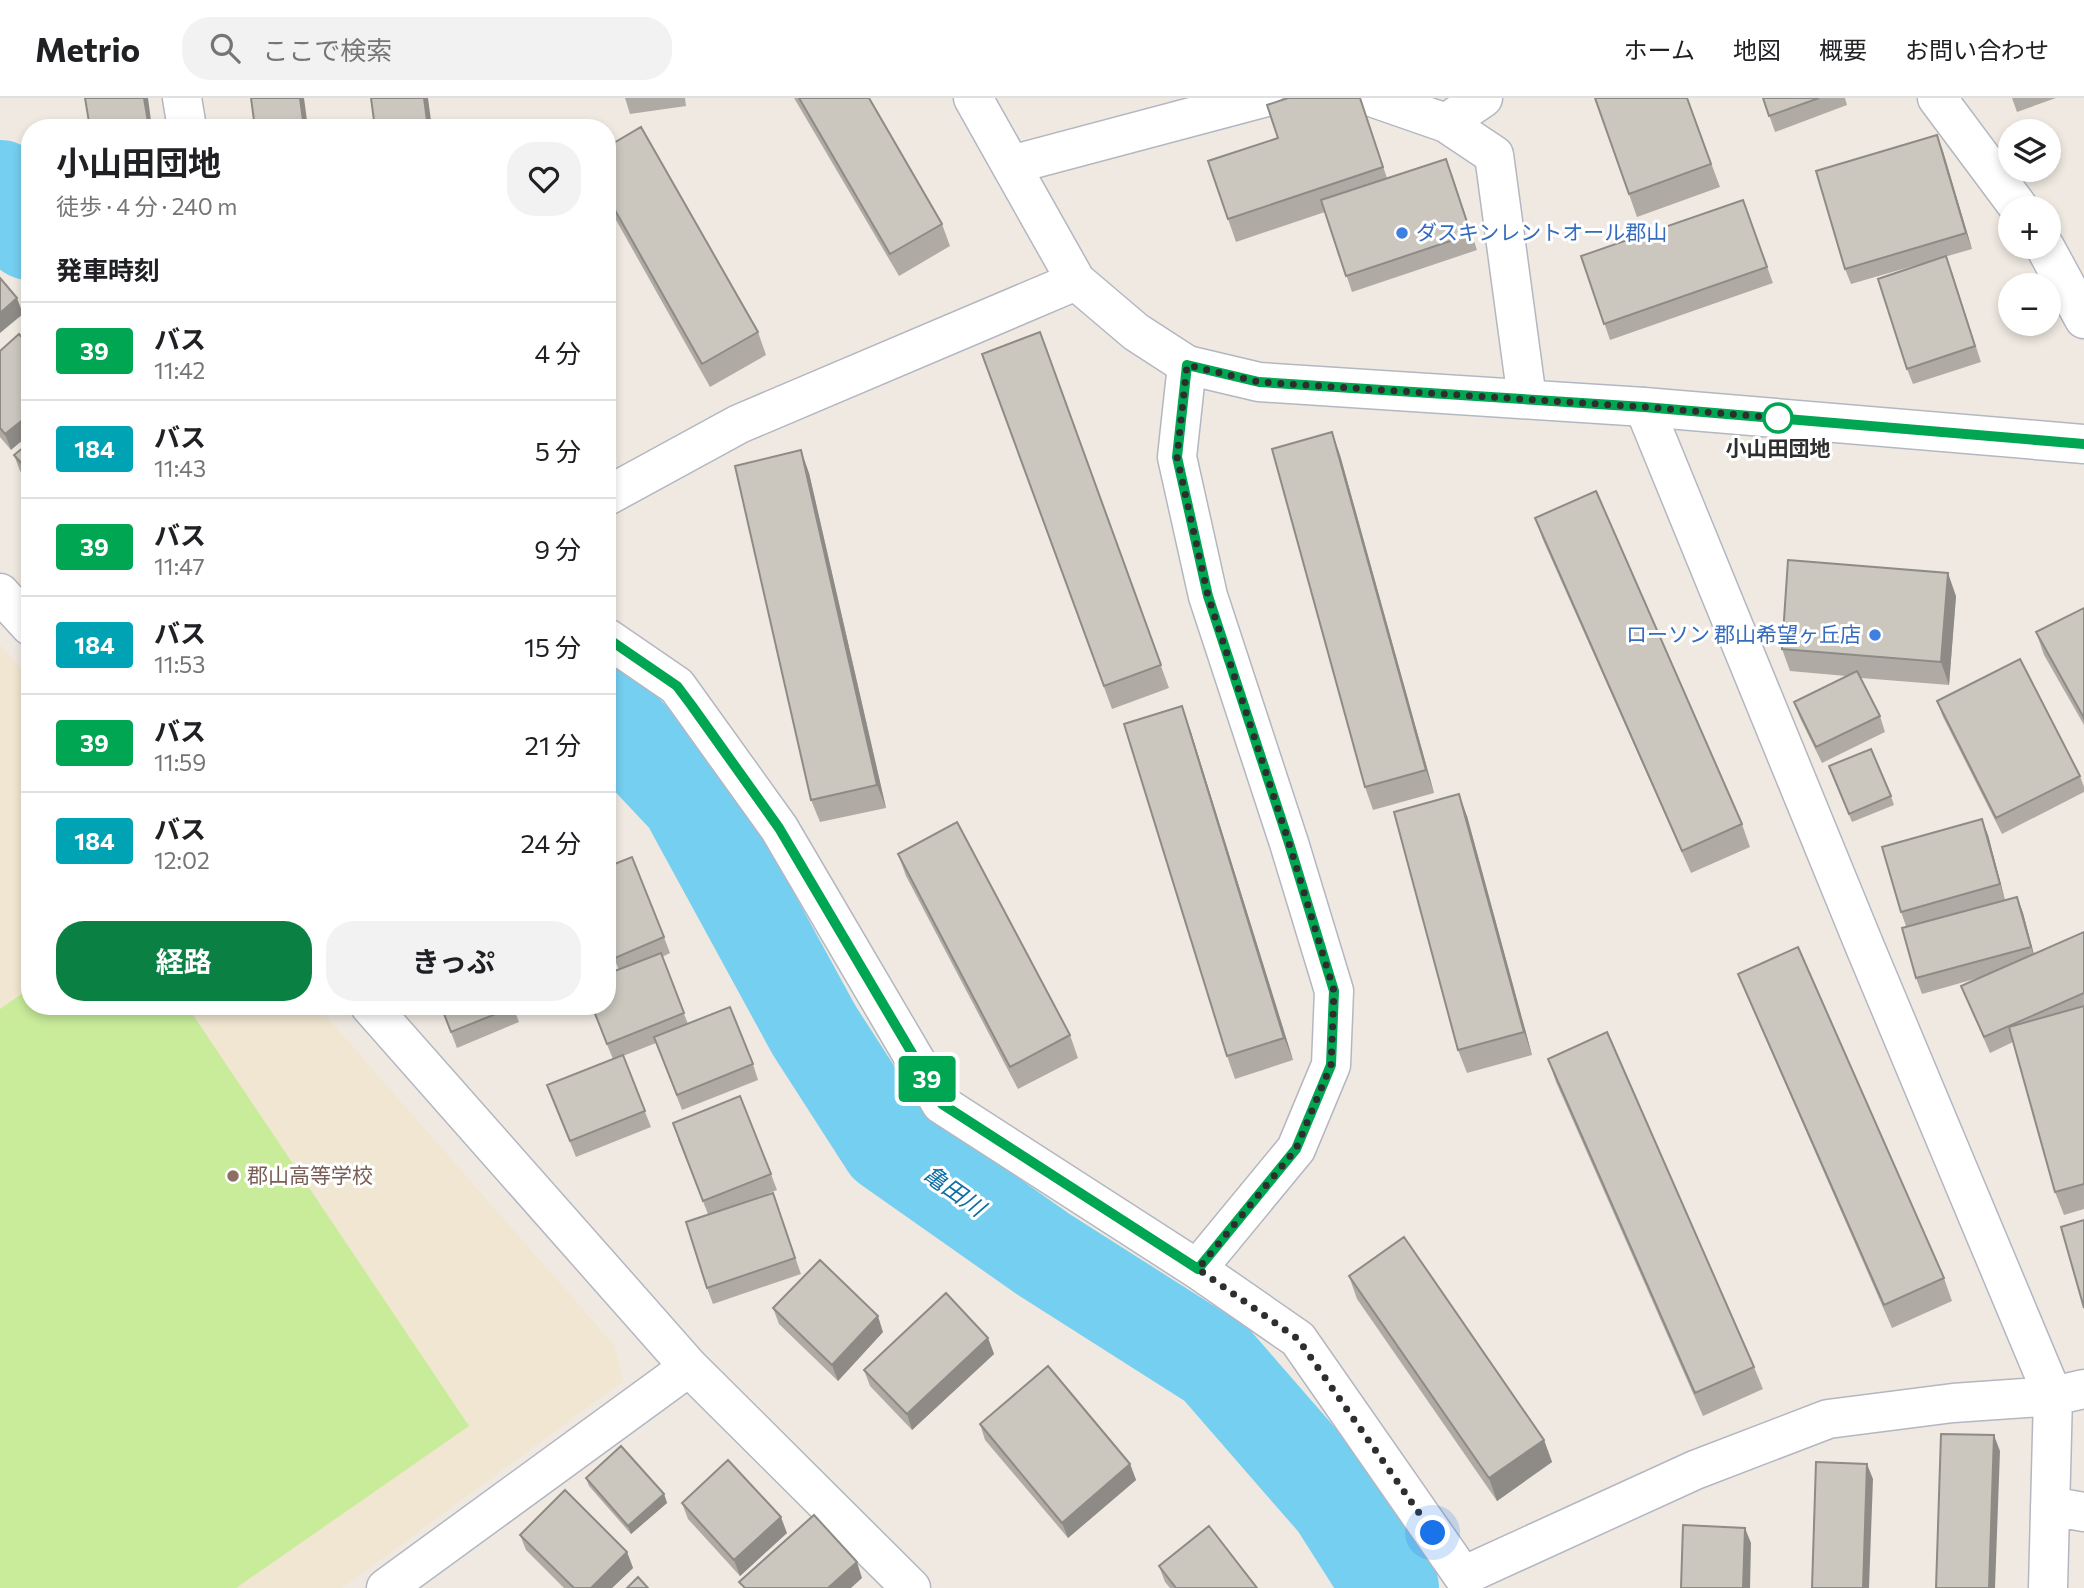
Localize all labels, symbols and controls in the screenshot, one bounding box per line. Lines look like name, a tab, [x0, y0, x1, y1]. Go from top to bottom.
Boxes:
search box	[182, 17, 672, 80]
text: Metrio	[35, 28, 140, 69]
icon: search	[206, 29, 244, 67]
text: ここで検索	[262, 34, 392, 65]
text: ホーム	[1624, 35, 1695, 64]
text: 地図	[1733, 35, 1781, 64]
text: 概要	[1819, 35, 1867, 64]
text: お問い合わせ	[1905, 35, 2049, 64]
map controls	[1998, 119, 2061, 336]
button: layers	[1998, 119, 2061, 182]
text: 小山田団地	[56, 141, 221, 182]
button: heart	[507, 142, 581, 216]
text: 徒歩 · 4 分 · 240 m	[56, 192, 237, 220]
button: +	[1998, 196, 2061, 259]
place label: ダスキンレントオール郡山	[1416, 219, 1667, 244]
marker: ダスキンレントオール郡山	[1394, 225, 1410, 241]
text: 発車時刻	[56, 254, 160, 285]
button: −	[1998, 273, 2061, 336]
text: バス	[154, 323, 206, 354]
text: 39	[80, 336, 109, 365]
text: 4 分	[534, 337, 581, 368]
text: 11:42	[154, 356, 205, 384]
marker: 小山田団地	[1763, 403, 1793, 433]
text: バス	[154, 421, 206, 452]
text: 184	[74, 434, 115, 463]
text: 5 分	[535, 435, 581, 466]
place label: 小山田団地	[1726, 435, 1831, 460]
text: 11:43	[154, 454, 206, 482]
text: バス	[154, 519, 206, 550]
text: 39	[80, 532, 109, 561]
text: 9 分	[534, 533, 581, 564]
text: 11:47	[154, 552, 205, 580]
text: バス	[154, 617, 206, 648]
place label: ローソン 郡山希望ヶ丘店	[1626, 621, 1861, 646]
marker: ローソン 郡山希望ヶ丘店	[1867, 627, 1883, 643]
text: 184	[74, 630, 115, 659]
text: 15 分	[524, 631, 581, 662]
text: 11:53	[154, 650, 205, 678]
text: バス	[154, 715, 206, 746]
text: 39	[80, 728, 109, 757]
text: 21 分	[524, 729, 581, 760]
text: 11:59	[154, 748, 206, 776]
text: バス	[154, 813, 206, 844]
text: 184	[74, 826, 115, 855]
text: 24 分	[520, 827, 581, 858]
text: 12:02	[154, 846, 210, 874]
button: 経路	[56, 921, 312, 1001]
button: きっぷ	[326, 921, 581, 1001]
line badge: 39	[895, 1056, 958, 1102]
text: 39	[913, 1064, 941, 1093]
water label: 亀田川	[918, 1159, 993, 1223]
place label: 郡山高等学校	[247, 1162, 373, 1187]
marker: 郡山高等学校	[225, 1168, 241, 1184]
your location	[1415, 1515, 1450, 1550]

